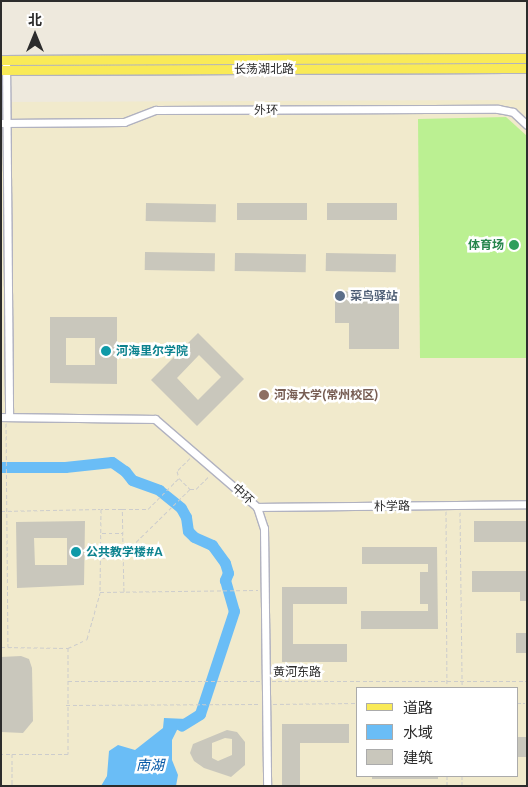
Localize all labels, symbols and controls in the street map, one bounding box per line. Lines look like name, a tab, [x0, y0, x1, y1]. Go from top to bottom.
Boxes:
north arrow	[10, 10, 60, 60]
text: 北	[28, 12, 42, 28]
street label: 长荡湖北路	[234, 62, 294, 76]
street label: 外环	[254, 103, 278, 117]
place label: 体育场	[468, 238, 504, 252]
marker: 体育场	[508, 239, 520, 251]
place label: 菜鸟驿站	[350, 289, 398, 303]
marker: 菜鸟驿站	[334, 290, 346, 302]
place label: 河海里尔学院	[116, 344, 188, 358]
marker: 河海里尔学院	[100, 345, 112, 357]
place label: 河海大学(常州校区)	[274, 388, 378, 402]
marker: 河海大学(常州校区)	[258, 389, 270, 401]
street label: 中环	[229, 481, 257, 507]
street label: 朴学路	[374, 498, 410, 514]
place label: 公共教学楼#A	[86, 545, 163, 559]
marker: 公共教学楼#A	[70, 546, 82, 558]
street label: 黄河东路	[273, 665, 321, 679]
legend	[356, 687, 518, 777]
text: 道路	[403, 699, 433, 716]
text: 水域	[403, 724, 433, 741]
text: 建筑	[403, 749, 433, 766]
water label: 南湖	[136, 757, 164, 773]

